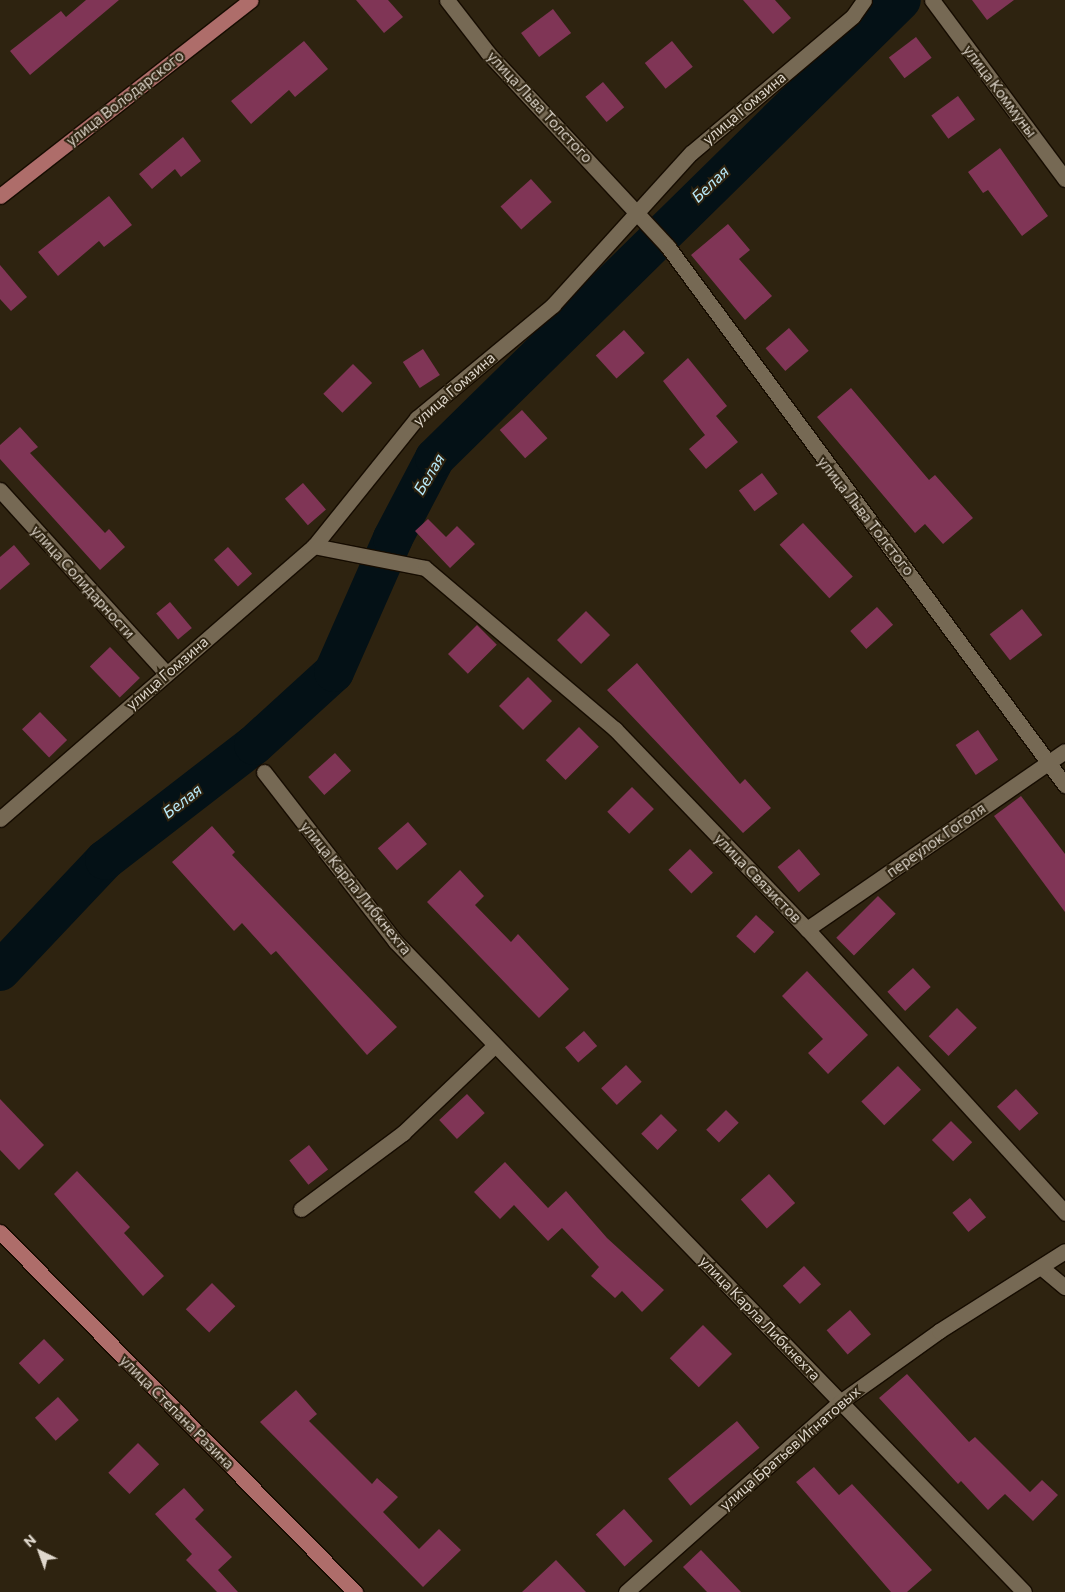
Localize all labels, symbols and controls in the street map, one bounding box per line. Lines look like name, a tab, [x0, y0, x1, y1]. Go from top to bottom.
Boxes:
street label: улица Коммуны	[959, 41, 1041, 141]
street label: улица Володарского	[62, 46, 188, 150]
street label: улица Льва Толстого	[484, 47, 596, 167]
street label: улица Гомзина	[699, 68, 789, 148]
water label: Белая	[687, 162, 733, 206]
street label: улица Гомзина	[409, 348, 499, 430]
water label: Белая	[409, 450, 449, 498]
street label: улица Льва Толстого	[814, 453, 918, 579]
street label: улица Солидарности	[27, 522, 139, 642]
street label: улица Гомзина	[122, 632, 212, 714]
water label: Белая	[159, 780, 205, 822]
street label: переулок Гоголя	[883, 799, 989, 881]
street label: улица Карла Либкнехта	[297, 818, 415, 958]
street label: улица Связистов	[711, 830, 805, 926]
street label: улица Карла Либкнехта	[696, 1252, 824, 1384]
street label: улица Степана Разина	[116, 1351, 238, 1473]
street label: улица Братьев Игнатовых	[716, 1382, 864, 1514]
north arrow	[15, 1527, 65, 1577]
text: N	[20, 1531, 39, 1550]

